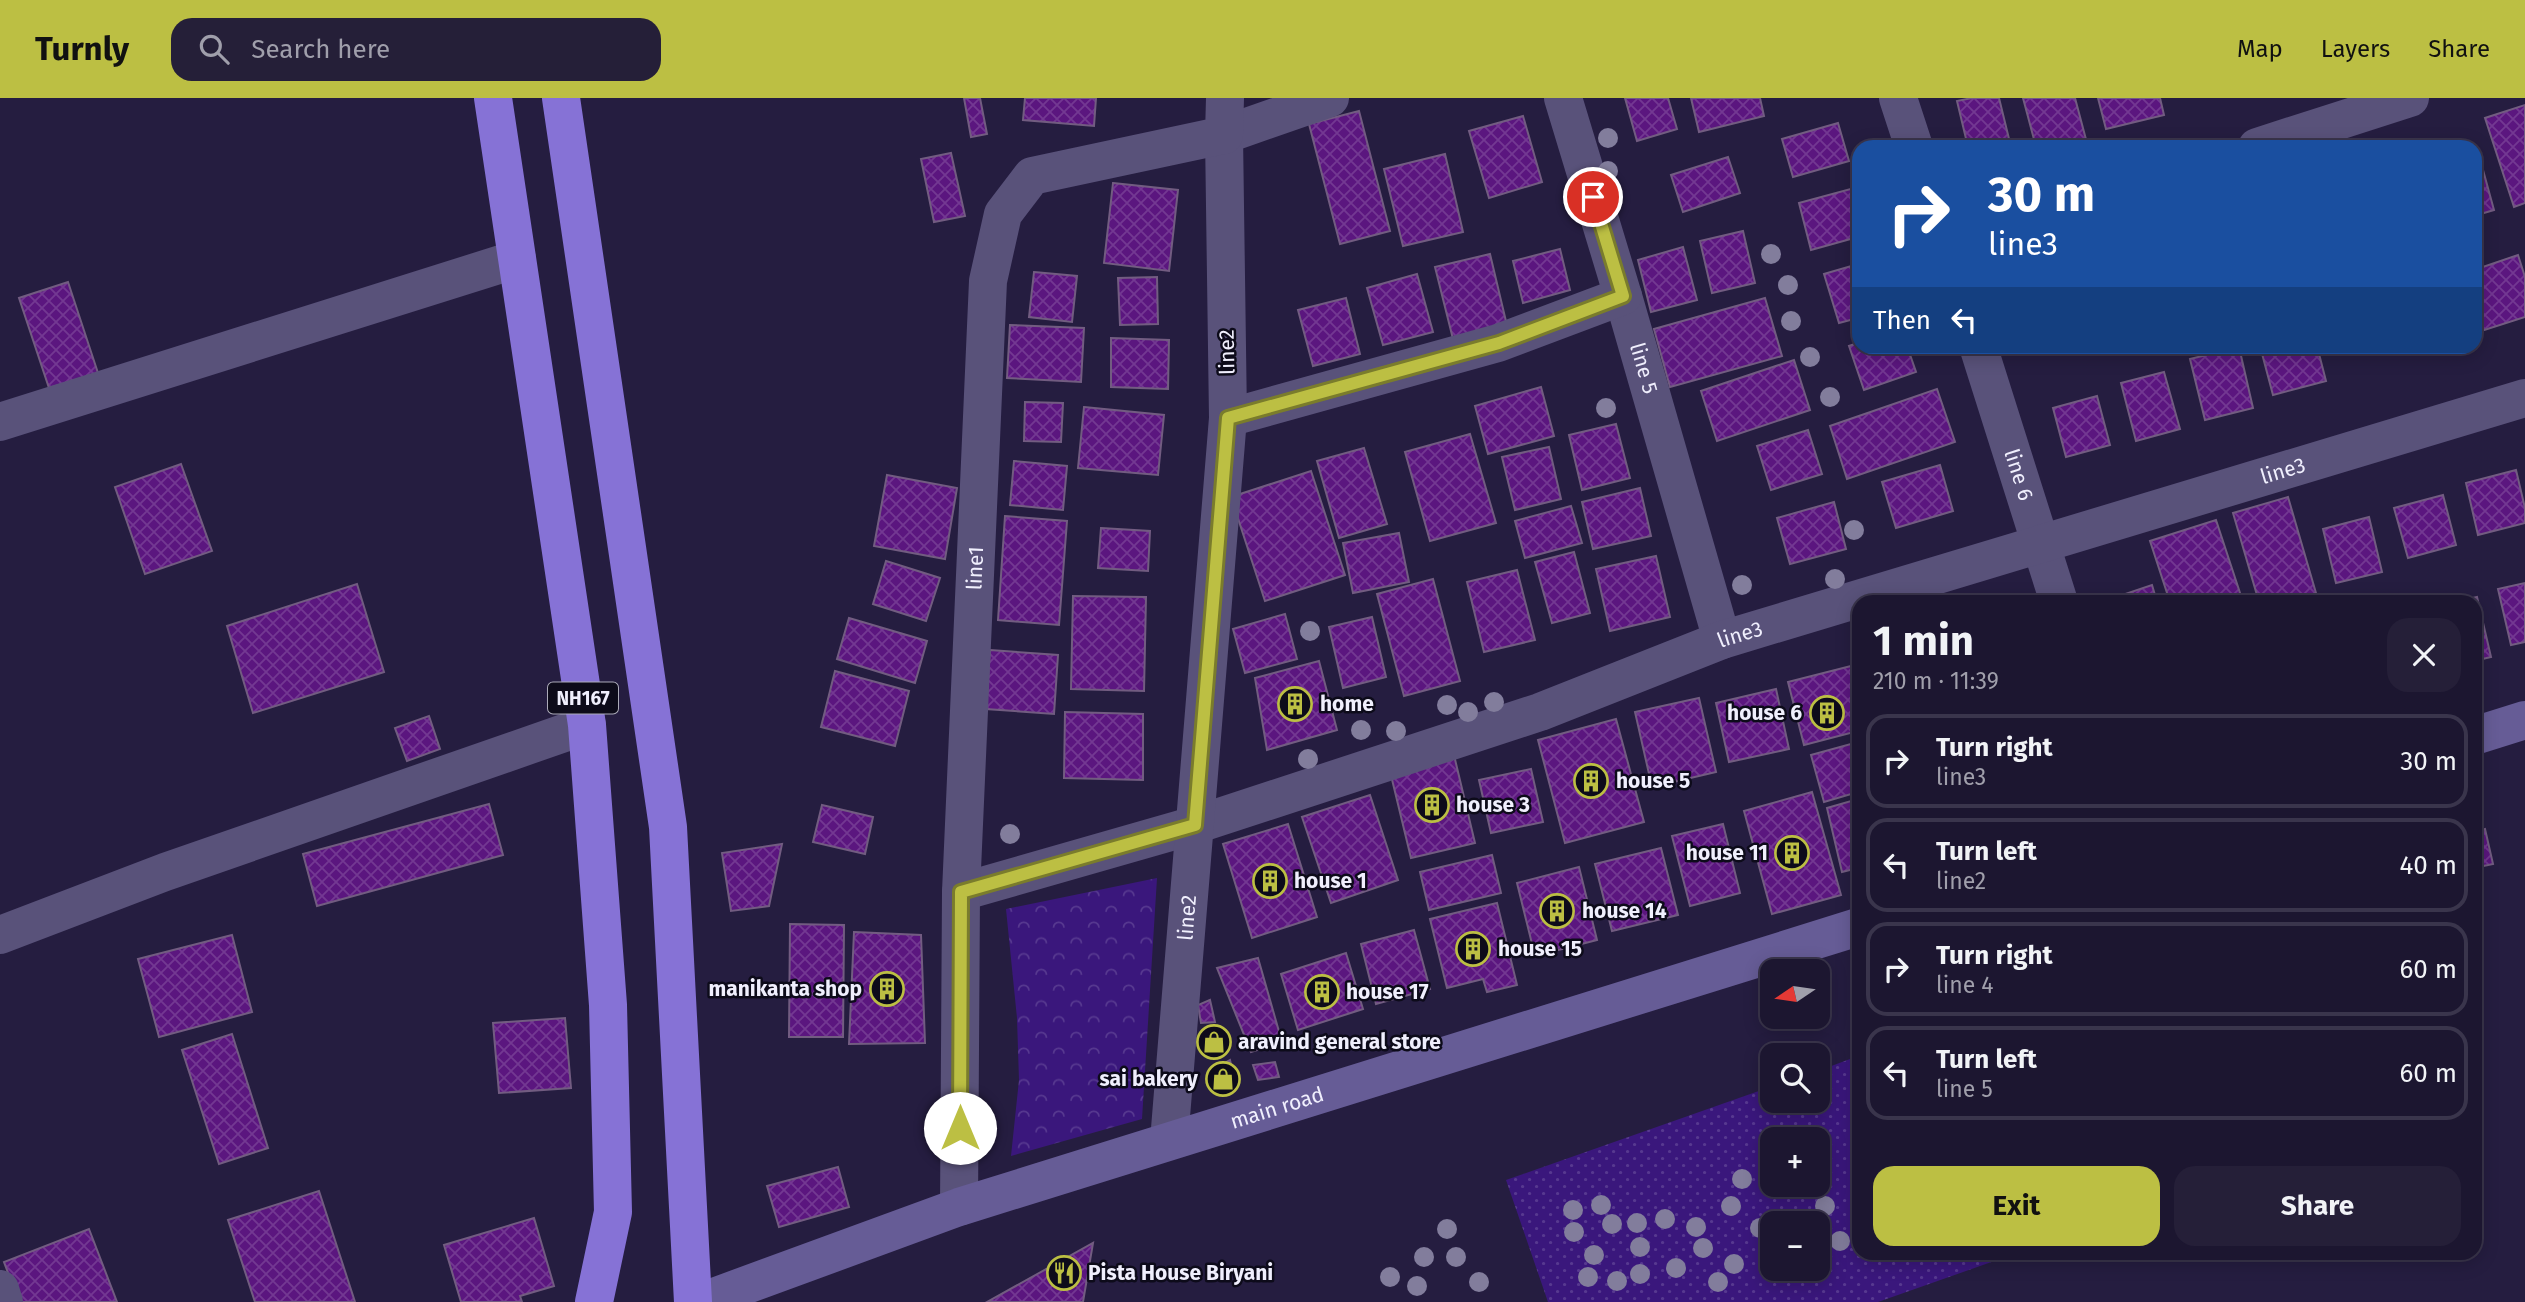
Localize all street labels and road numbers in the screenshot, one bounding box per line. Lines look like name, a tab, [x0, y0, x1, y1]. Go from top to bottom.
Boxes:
street label: line2	[1214, 329, 1240, 375]
street label: line 5	[1624, 340, 1663, 397]
street label: line 6	[1998, 446, 2039, 504]
street label: line3	[2257, 452, 2309, 490]
street label: line1	[961, 546, 989, 591]
street label: line3	[1713, 615, 1766, 654]
road number: NH167	[548, 682, 618, 713]
street label: line2	[1172, 894, 1202, 942]
street label: main road	[1227, 1081, 1327, 1135]

